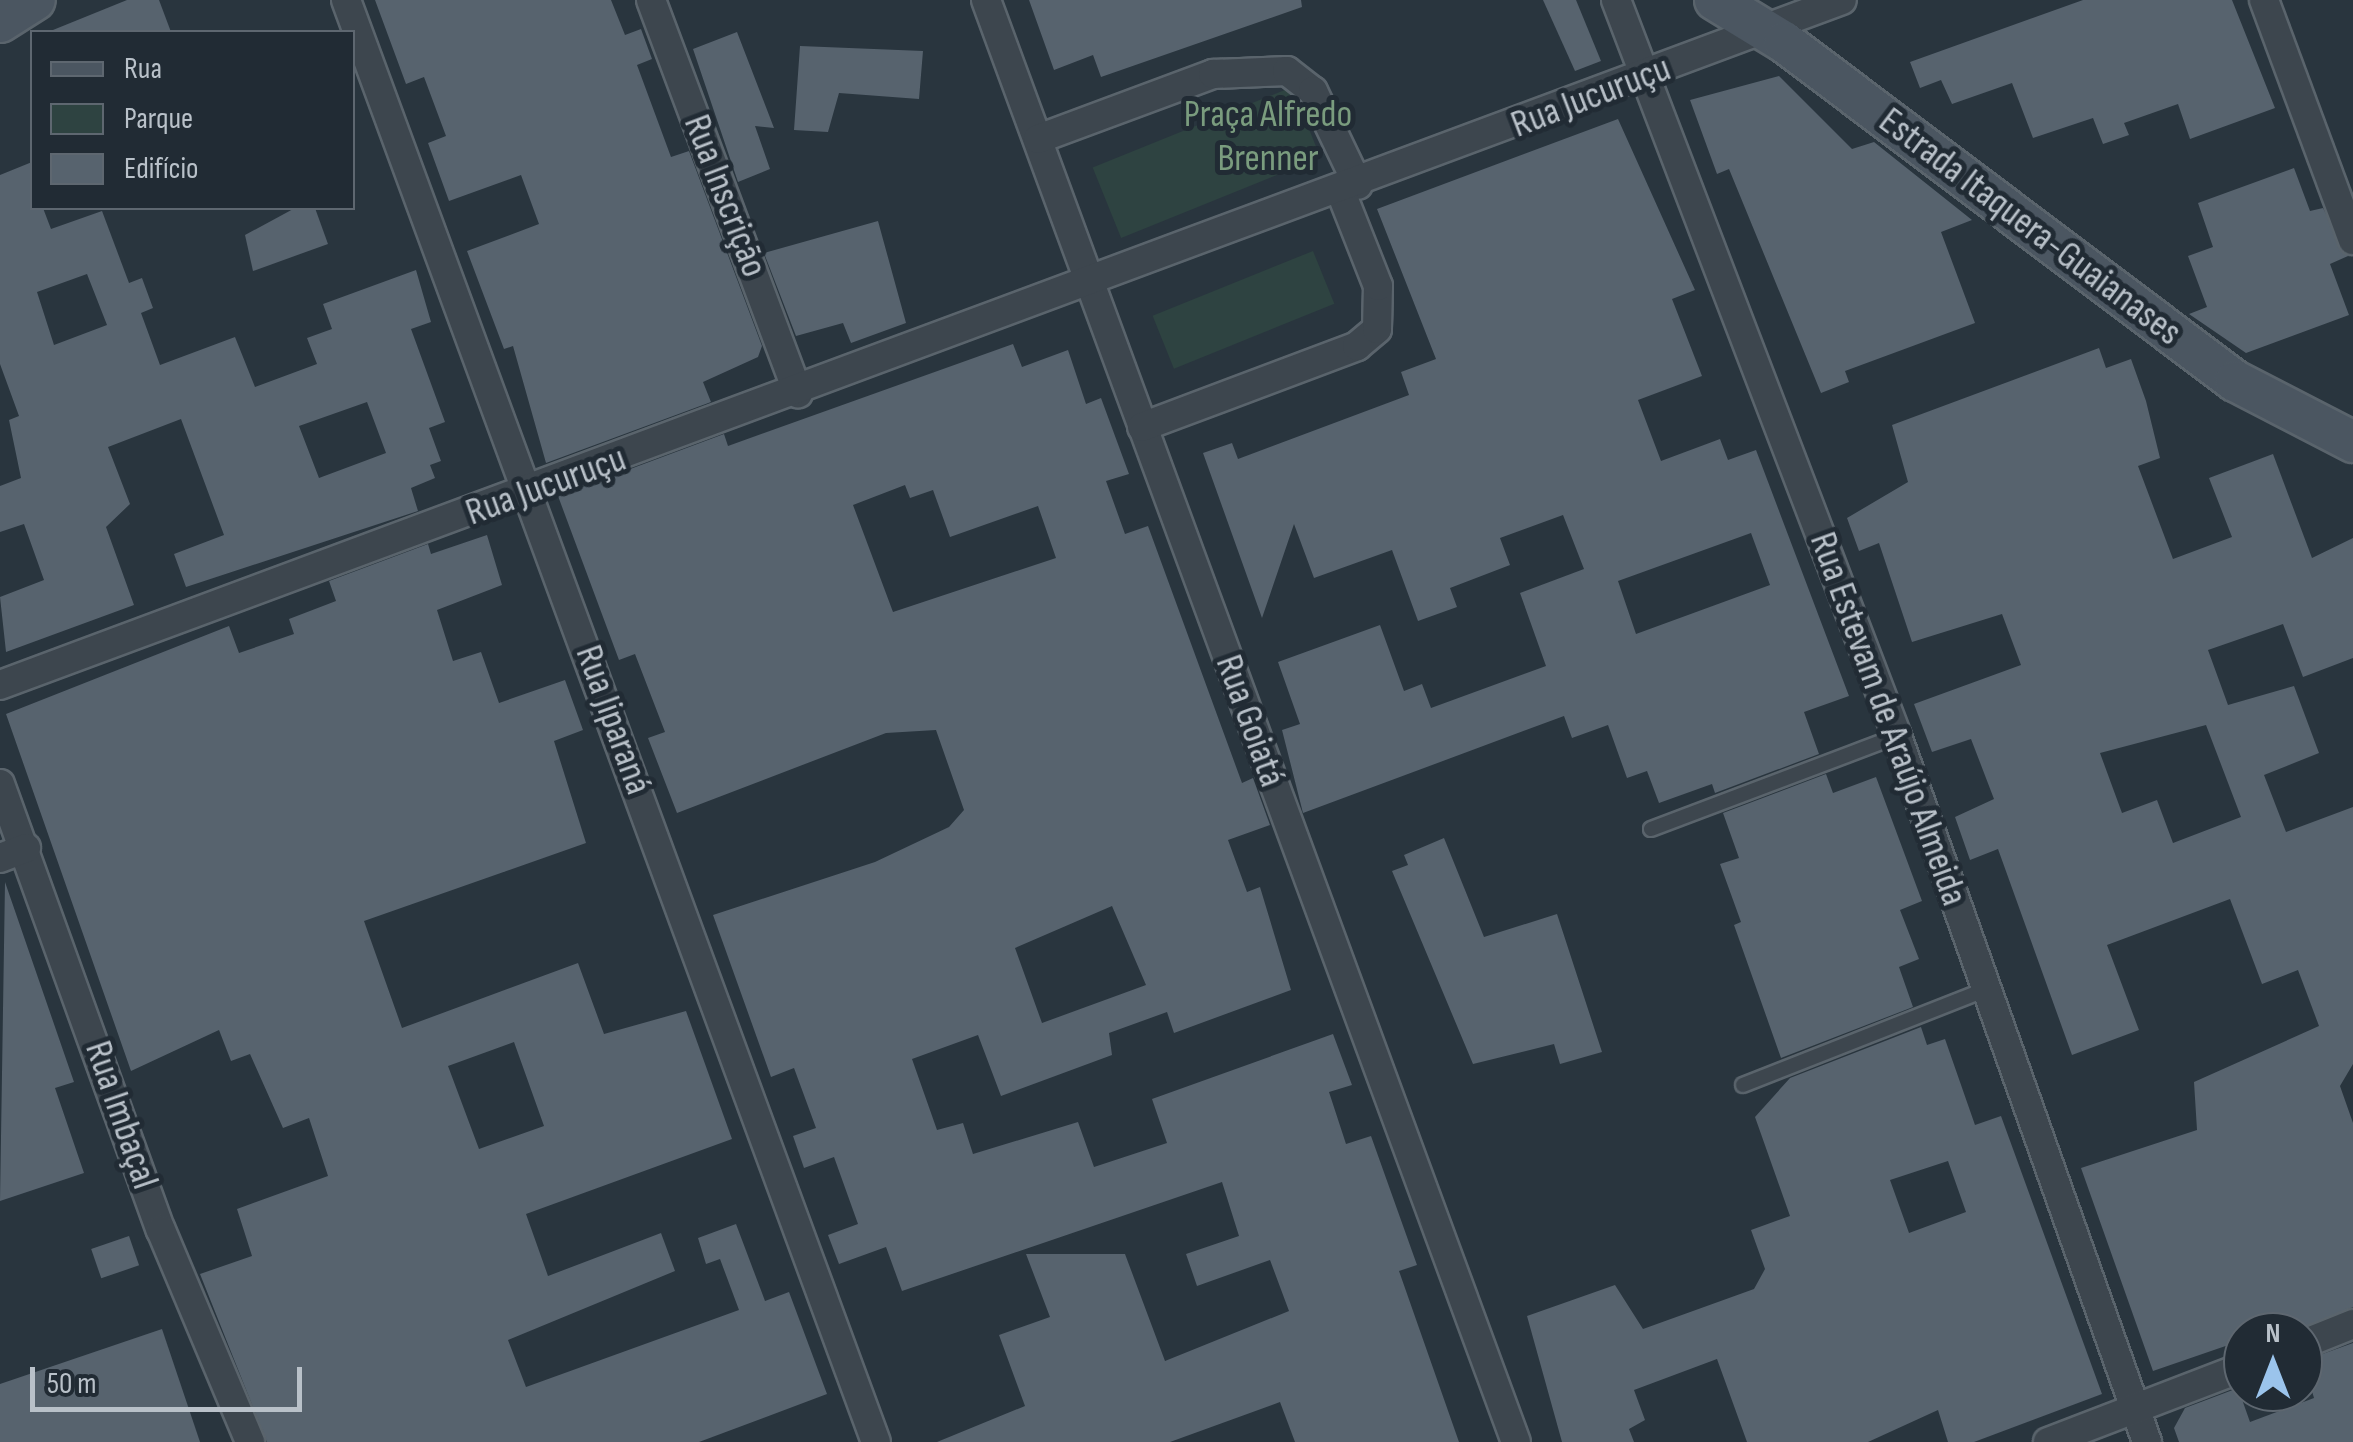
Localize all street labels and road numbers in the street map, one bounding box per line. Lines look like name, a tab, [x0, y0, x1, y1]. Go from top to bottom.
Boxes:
street label: Rua Jucuruçu	[1505, 46, 1677, 148]
street label: Estrada Itaquera-Guaianases	[1870, 98, 2190, 356]
street label: Rua Inscrição	[673, 109, 777, 283]
street label: Rua Jucuruçu	[460, 436, 632, 536]
street label: Rua Estevam de Araújo Almeida	[1799, 526, 1977, 912]
street label: Rua Jiparaná	[565, 639, 661, 801]
street label: Rua Goiatá	[1205, 649, 1295, 793]
street label: Rua Imbaçal	[75, 1035, 167, 1195]

